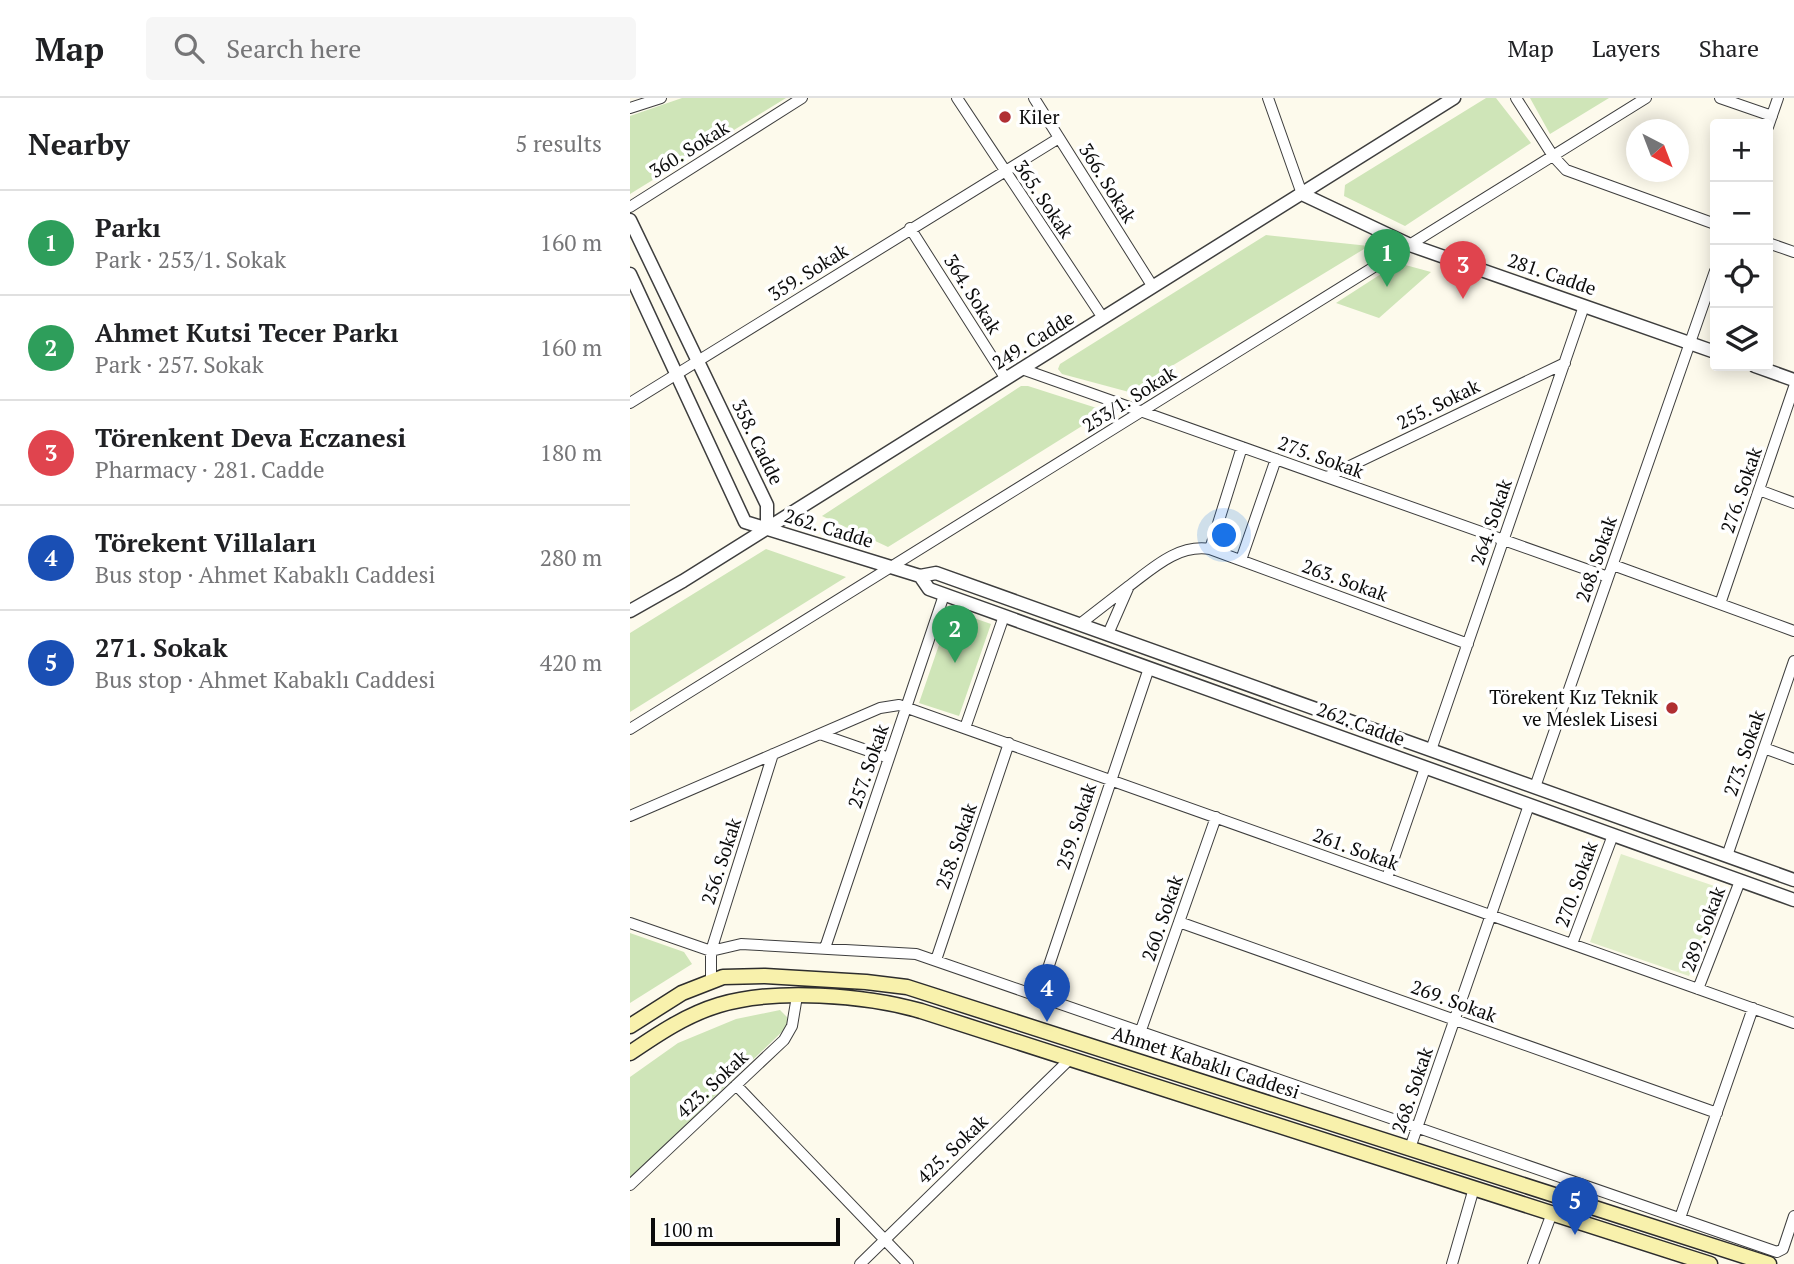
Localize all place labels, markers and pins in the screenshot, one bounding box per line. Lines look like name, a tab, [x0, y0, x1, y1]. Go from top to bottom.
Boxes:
place label: Kiler	[1019, 104, 1060, 129]
marker: Kiler	[997, 109, 1013, 125]
pin: 1	[1364, 229, 1410, 287]
pin: 3	[1440, 241, 1486, 299]
pin: 2	[932, 605, 978, 663]
place label: Törekent Kız Teknik ve Meslek Lisesi	[1489, 684, 1658, 731]
marker: Törekent Kız Teknik ve Meslek Lisesi	[1664, 700, 1680, 716]
pin: 4	[1024, 964, 1070, 1022]
pin: 5	[1552, 1177, 1598, 1235]

